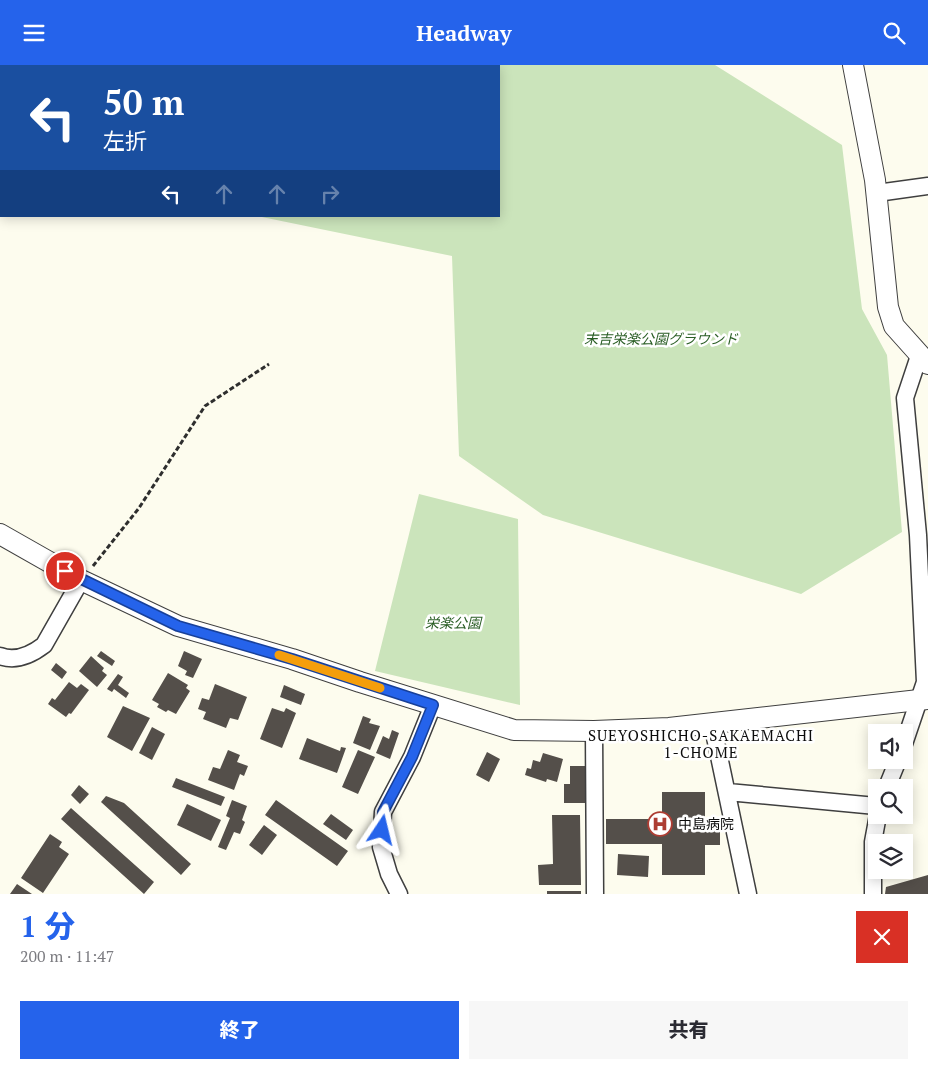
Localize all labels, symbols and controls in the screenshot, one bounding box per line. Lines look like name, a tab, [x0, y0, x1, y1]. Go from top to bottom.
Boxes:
text: Headway	[416, 18, 512, 47]
icon: menu	[20, 19, 48, 47]
icon: search	[880, 19, 908, 47]
text: 50 m	[103, 79, 184, 125]
icon: left	[20, 85, 85, 150]
text: 左折	[103, 126, 147, 155]
icon: left	[157, 180, 185, 208]
icon: ahead	[210, 180, 238, 208]
icon: ahead	[263, 180, 291, 208]
icon: right	[316, 180, 344, 208]
park label: 末吉栄楽公園グラウンド	[584, 329, 739, 348]
pin	[44, 550, 86, 592]
icon: arrive	[51, 557, 79, 585]
park label: 栄楽公園	[425, 613, 483, 632]
map controls	[868, 724, 913, 879]
button: sound	[868, 724, 913, 769]
district label: SUEYOSHICHO-SAKAEMACHI 1-CHOME	[588, 725, 814, 762]
button: search	[868, 779, 913, 824]
position arrow	[355, 803, 407, 855]
hospital icon: 中島病院	[647, 811, 673, 837]
place label: 中島病院	[678, 814, 734, 833]
button: layers	[868, 834, 913, 879]
text: 1 分	[20, 906, 75, 946]
button: close	[856, 911, 908, 963]
text: 200 m · 11:47	[20, 945, 114, 967]
button: 終了	[20, 1001, 459, 1059]
button: 共有	[469, 1001, 908, 1059]

